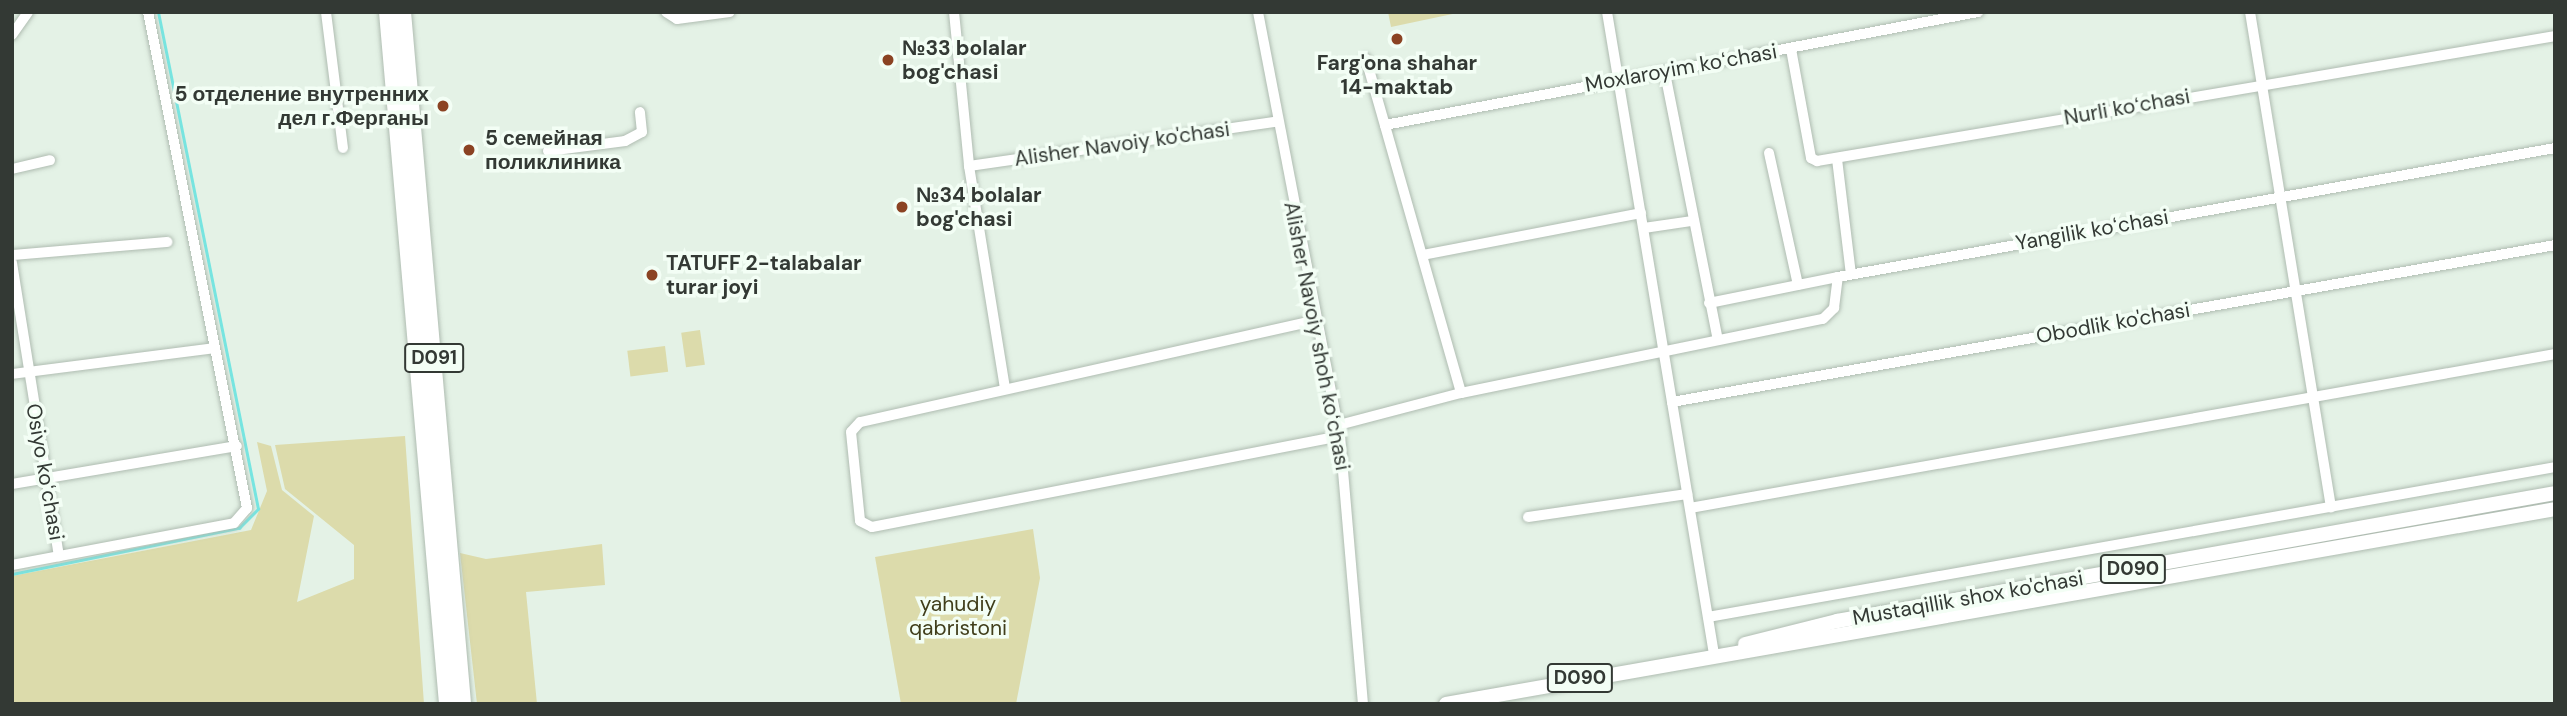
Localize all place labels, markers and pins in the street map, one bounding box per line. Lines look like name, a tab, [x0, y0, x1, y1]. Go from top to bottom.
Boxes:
marker: Farg'ona shahar 14-maktab	[1389, 31, 1405, 47]
place label: №33 bolalar bog'chasi	[902, 35, 1027, 85]
place label: Farg'ona shahar 14-maktab	[1317, 50, 1477, 100]
marker: №33 bolalar bog'chasi	[880, 52, 896, 68]
place label: 5 отделение внутренних дел г.Ферганы	[174, 81, 429, 131]
marker: 5 отделение внутренних дел г.Ферганы	[435, 98, 451, 114]
place label: 5 семейная поликлиника	[485, 125, 621, 175]
marker: 5 семейная поликлиника	[459, 140, 479, 160]
place label: №34 bolalar bog'chasi	[916, 182, 1042, 232]
marker: №34 bolalar bog'chasi	[894, 199, 910, 215]
place label: TATUFF 2-talabalar turar joyi	[666, 250, 862, 300]
marker: TATUFF 2-talabalar turar joyi	[644, 267, 660, 283]

